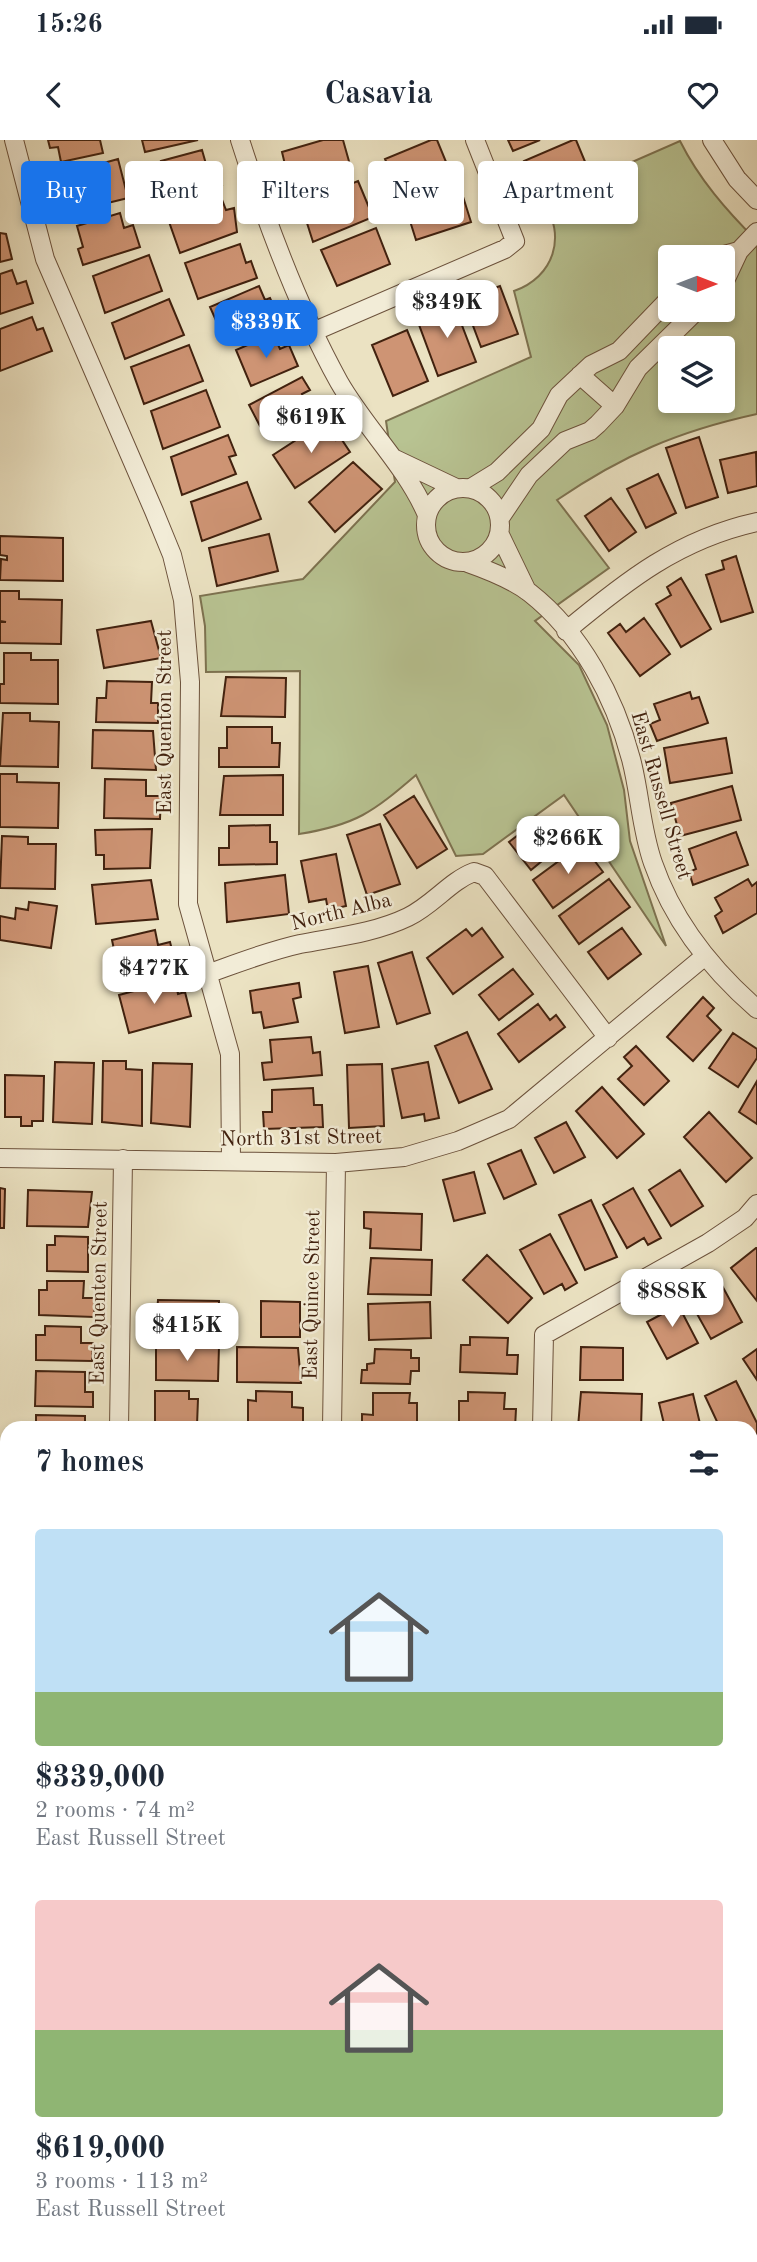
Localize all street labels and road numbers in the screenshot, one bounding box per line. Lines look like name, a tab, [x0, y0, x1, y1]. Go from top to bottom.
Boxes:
street label: East Quenton Street	[155, 630, 176, 814]
street label: East Russell Street	[626, 709, 695, 882]
street label: North Alba	[289, 890, 394, 935]
street label: North 31st Street	[220, 1127, 382, 1150]
street label: East Quenten Street	[87, 1201, 112, 1385]
street label: East Quince Street	[301, 1210, 324, 1380]

